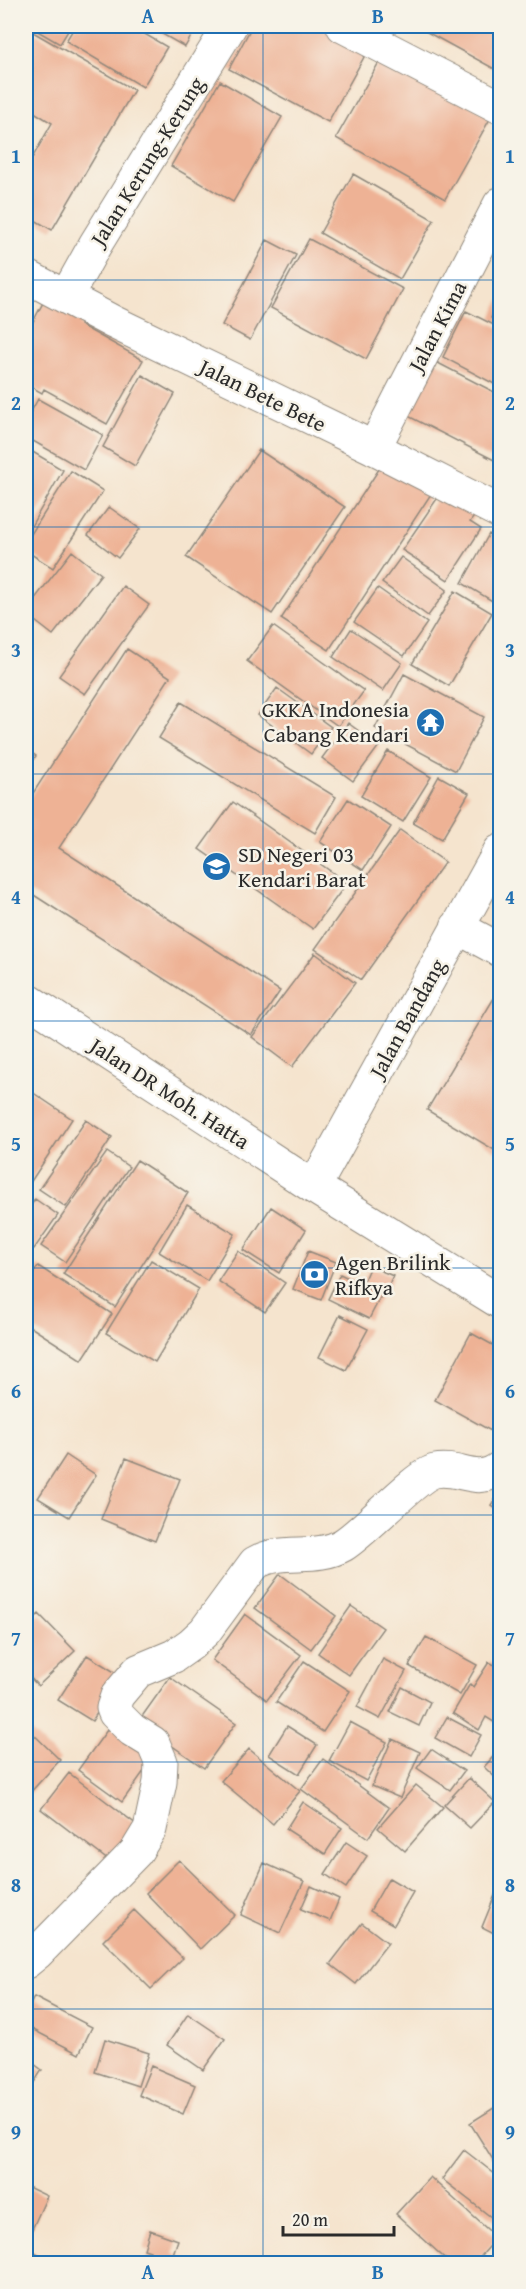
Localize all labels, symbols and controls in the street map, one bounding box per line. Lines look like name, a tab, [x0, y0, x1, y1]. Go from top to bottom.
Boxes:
text: A	[142, 1, 155, 30]
text: B	[372, 1, 384, 30]
street label: Jalan Kerung-Kerung	[80, 70, 212, 254]
text: 1	[11, 141, 21, 170]
text: 1	[505, 141, 515, 170]
street label: Jalan Kima	[398, 274, 475, 380]
street label: Jalan Bete Bete	[191, 349, 332, 440]
text: 2	[11, 388, 21, 417]
text: 2	[505, 388, 515, 417]
text: 3	[11, 635, 21, 664]
text: 3	[505, 635, 515, 664]
place label: GKKA Indonesia Cabang Kendari	[262, 693, 410, 750]
temple icon: GKKA Indonesia Cabang Kendari	[414, 706, 446, 738]
place label: SD Negeri 03 Kendari Barat	[238, 838, 366, 895]
school or university icon: SD Negeri 03 Kendari Barat	[201, 851, 233, 883]
text: 4	[11, 882, 21, 911]
text: 4	[505, 882, 515, 911]
street label: Jalan Bandang	[360, 953, 453, 1086]
street label: Jalan DR Moh. Hatta	[81, 1028, 257, 1157]
text: 5	[11, 1129, 21, 1158]
text: 5	[505, 1129, 515, 1158]
place label: Agen Brilink Rifkya	[335, 1246, 451, 1303]
bank icon: Agen Brilink Rifkya	[298, 1259, 330, 1291]
text: 6	[11, 1376, 21, 1405]
text: 6	[505, 1376, 515, 1405]
text: 7	[11, 1623, 21, 1652]
text: 7	[505, 1623, 515, 1652]
text: 8	[11, 1870, 21, 1899]
text: 8	[505, 1870, 515, 1899]
text: 9	[11, 2117, 21, 2146]
text: 9	[505, 2117, 515, 2146]
scale bar	[283, 2199, 394, 2237]
text: 20 m	[292, 2206, 328, 2233]
text: A	[142, 2257, 155, 2286]
text: B	[372, 2257, 384, 2286]

